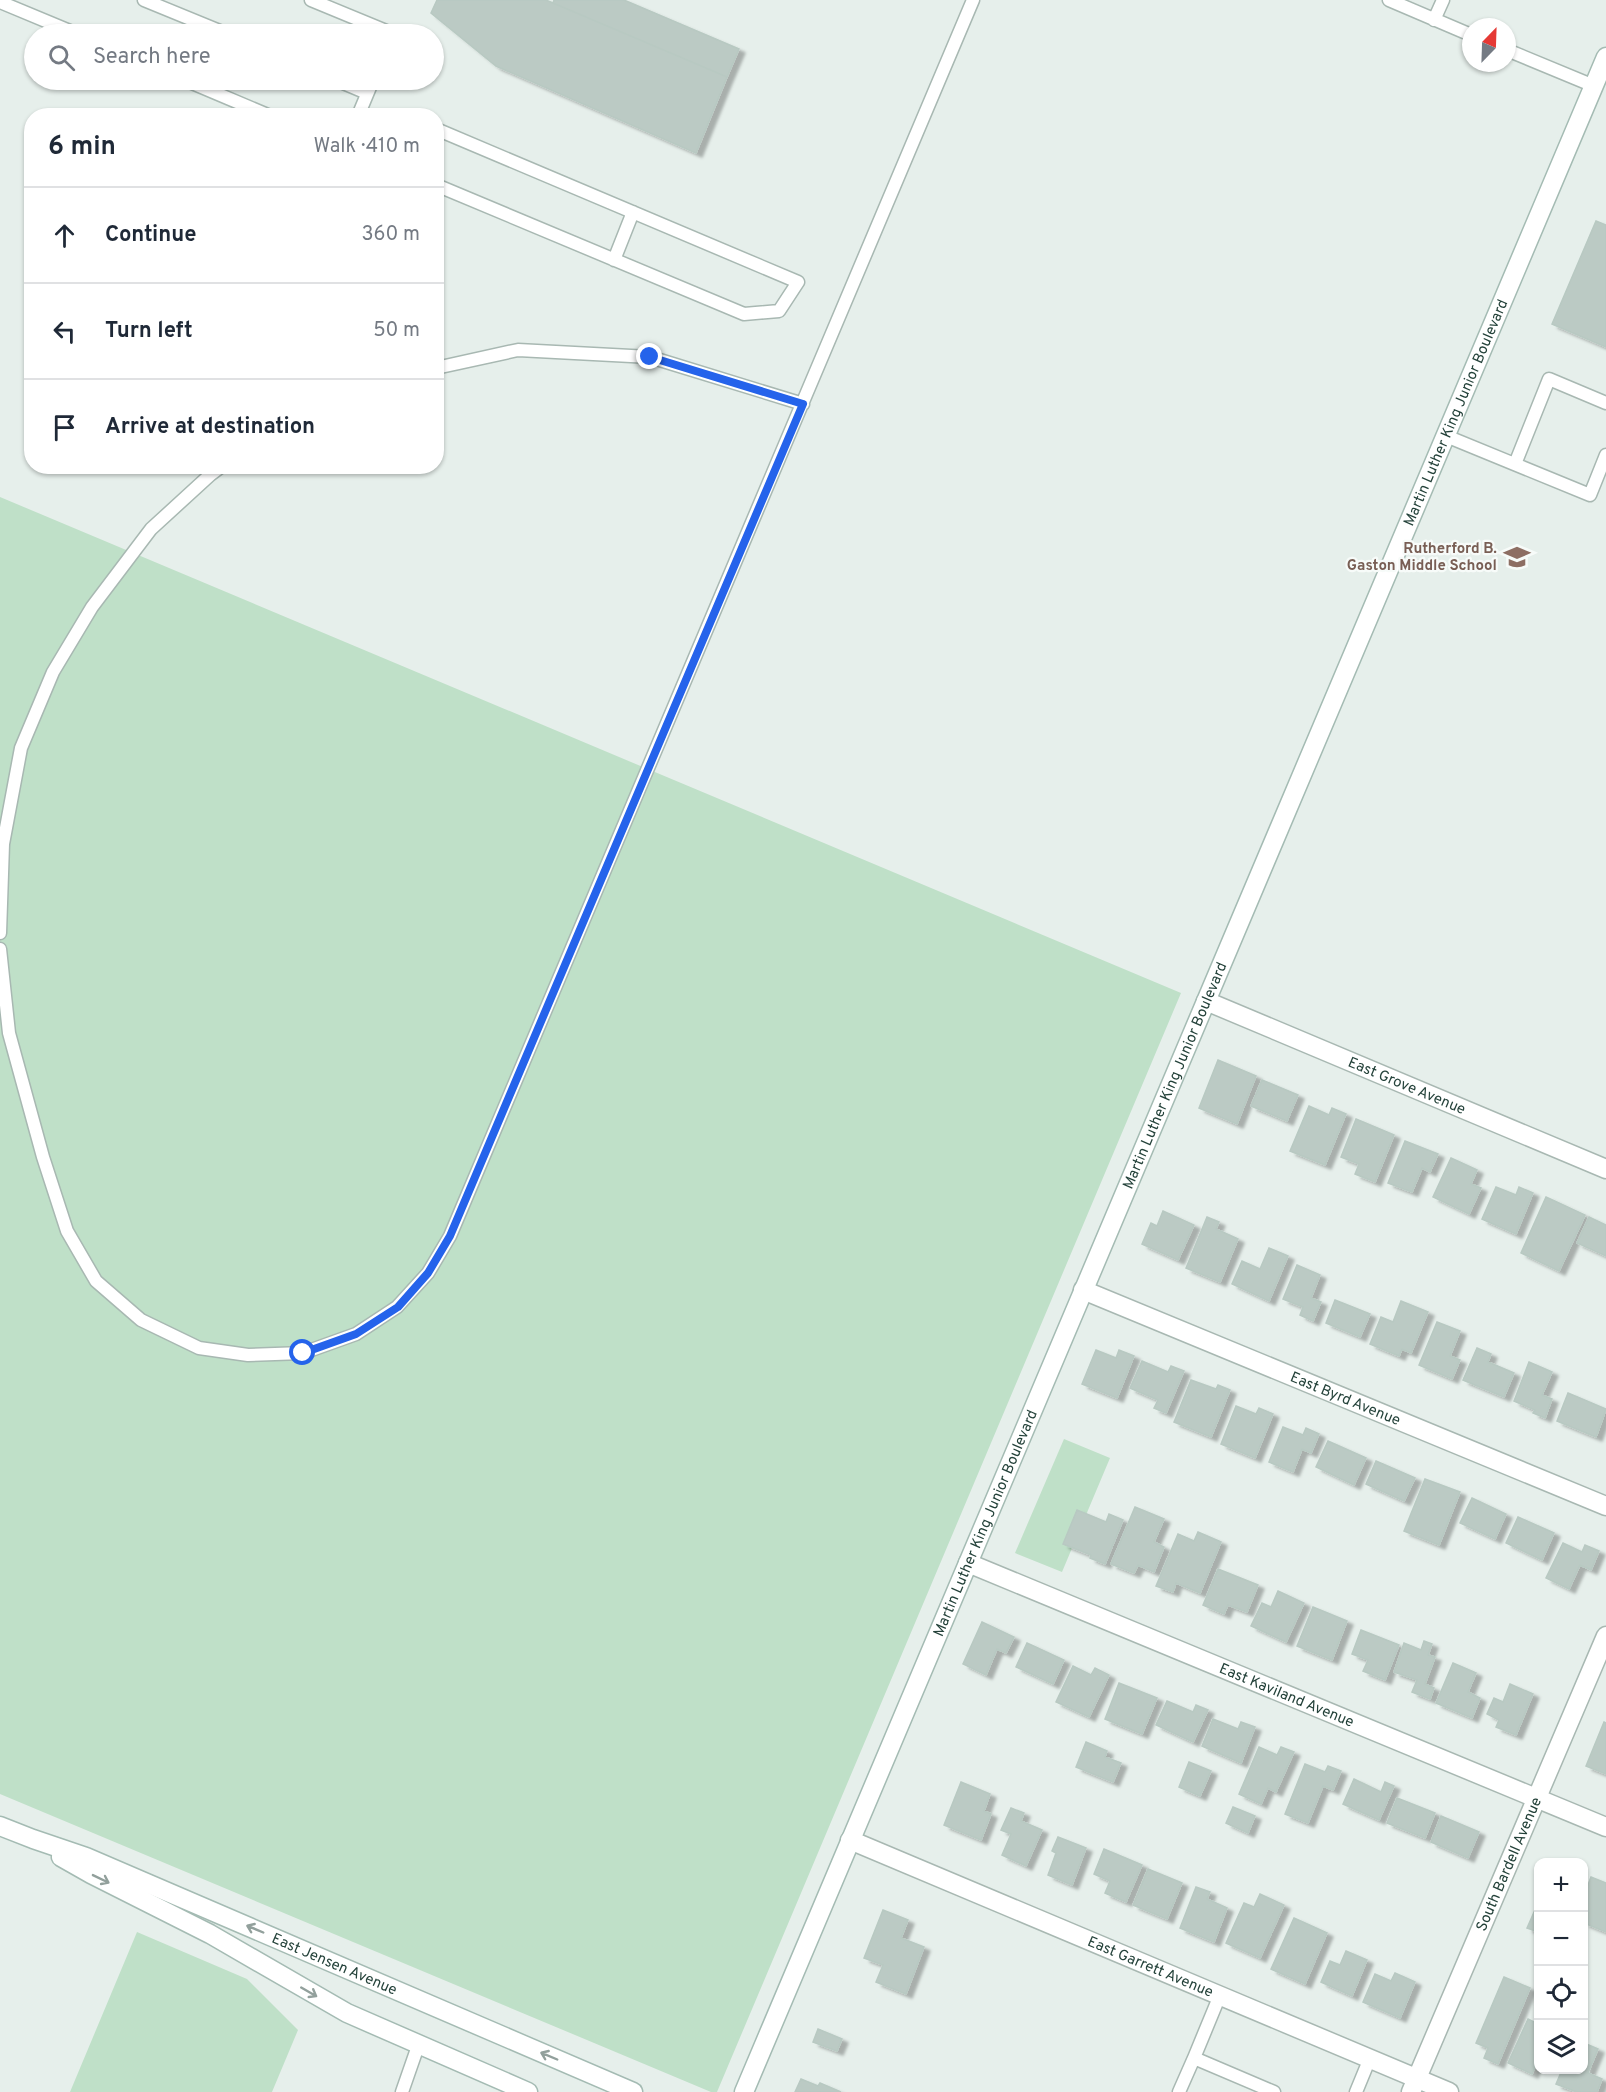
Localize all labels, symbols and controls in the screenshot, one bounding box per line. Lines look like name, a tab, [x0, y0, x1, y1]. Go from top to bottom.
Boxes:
north arrow	[1462, 18, 1516, 72]
search box	[24, 24, 444, 90]
icon: search	[45, 41, 78, 74]
text: Search here	[93, 44, 211, 71]
text: 6 min	[48, 131, 116, 164]
text: Walk · 410 m	[314, 134, 420, 160]
icon: ahead	[48, 219, 81, 252]
text: Continue	[105, 222, 196, 249]
text: 360 m	[362, 222, 420, 248]
street label: Martin Luther King Junior Boulevard	[1400, 297, 1513, 529]
icon: left	[48, 315, 81, 348]
text: Turn left	[105, 318, 193, 345]
text: 50 m	[373, 318, 420, 344]
route end	[636, 343, 662, 369]
icon: arrive	[48, 411, 81, 444]
text: Arrive at destination	[105, 414, 315, 441]
place label: Rutherford B. Gaston Middle School	[1347, 540, 1497, 576]
school or university icon: Rutherford B. Gaston Middle School	[1502, 542, 1532, 572]
street label: Martin Luther King Junior Boulevard	[1120, 960, 1232, 1192]
street label: East Grove Avenue	[1345, 1054, 1468, 1120]
route start	[289, 1339, 315, 1365]
street label: East Byrd Avenue	[1287, 1369, 1403, 1431]
street label: Martin Luther King Junior Boulevard	[930, 1407, 1043, 1640]
street label: East Kaviland Avenue	[1216, 1660, 1356, 1733]
street label: South Bardell Avenue	[1473, 1795, 1547, 1934]
map controls	[1534, 1858, 1588, 2074]
button: +	[1534, 1858, 1588, 1912]
one-way arrow	[92, 1874, 110, 1886]
button: −	[1534, 1912, 1588, 1966]
one-way arrow	[246, 1923, 264, 1934]
street label: East Jensen Avenue	[268, 1930, 400, 2000]
street label: East Garrett Avenue	[1084, 1933, 1216, 2003]
button: locate	[1534, 1966, 1588, 2020]
one-way arrow	[301, 1987, 318, 1999]
button: layers	[1534, 2020, 1588, 2074]
one-way arrow	[541, 2050, 559, 2061]

